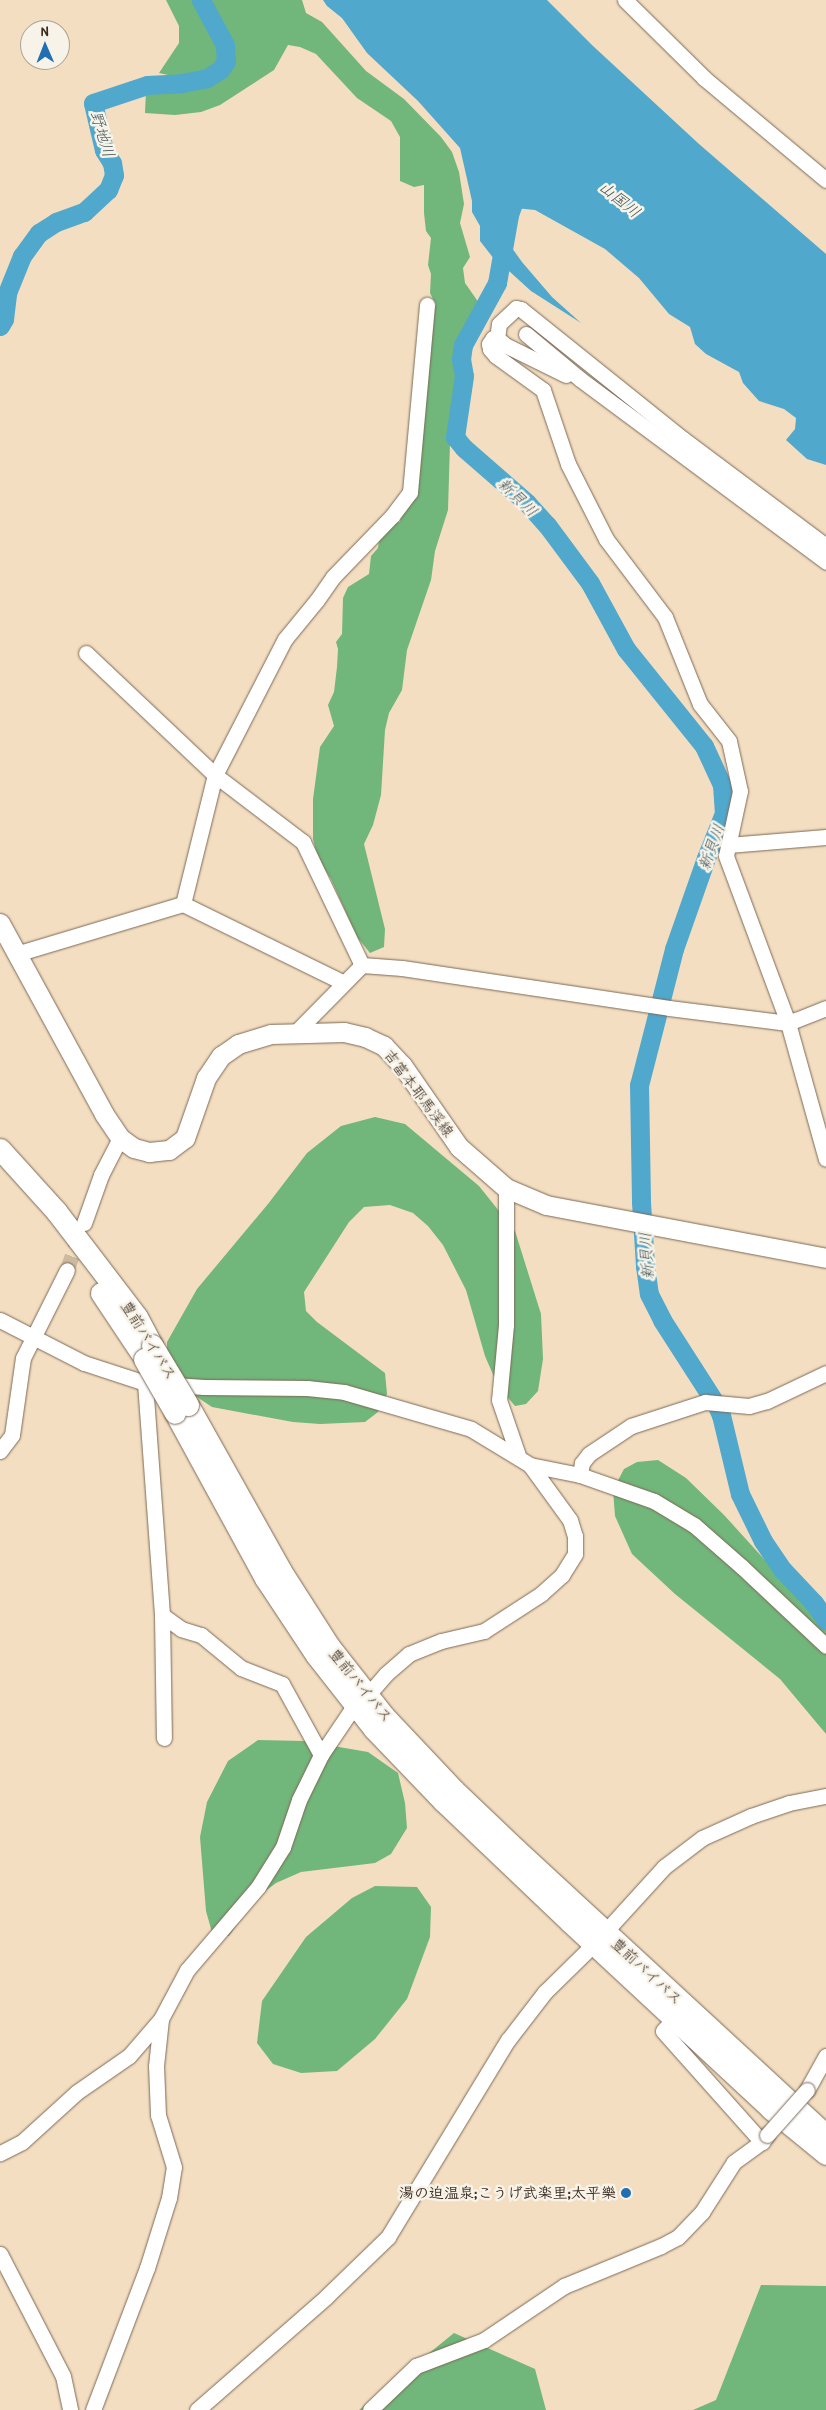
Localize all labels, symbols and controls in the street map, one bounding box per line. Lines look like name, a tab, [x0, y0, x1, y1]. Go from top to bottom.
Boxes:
north arrow	[20, 20, 70, 70]
text: N	[41, 21, 49, 40]
water label: 野地川	[87, 108, 119, 160]
water label: 山国川	[595, 176, 645, 222]
water label: 新貝川	[494, 473, 542, 521]
water label: 新貝川	[694, 821, 728, 873]
street label: 吉富本耶馬渓線	[380, 1046, 458, 1140]
water label: 新貝川	[635, 1231, 657, 1281]
street label: 豊前バイパス	[118, 1297, 180, 1383]
street label: 豊前バイパス	[326, 1644, 396, 1726]
street label: 豊前バイパス	[608, 1934, 686, 2008]
place label: 湯の迫温泉;こうげ武楽里;太平樂	[399, 2184, 616, 2202]
marker: 湯の迫温泉;こうげ武楽里;太平樂	[620, 2187, 632, 2199]

